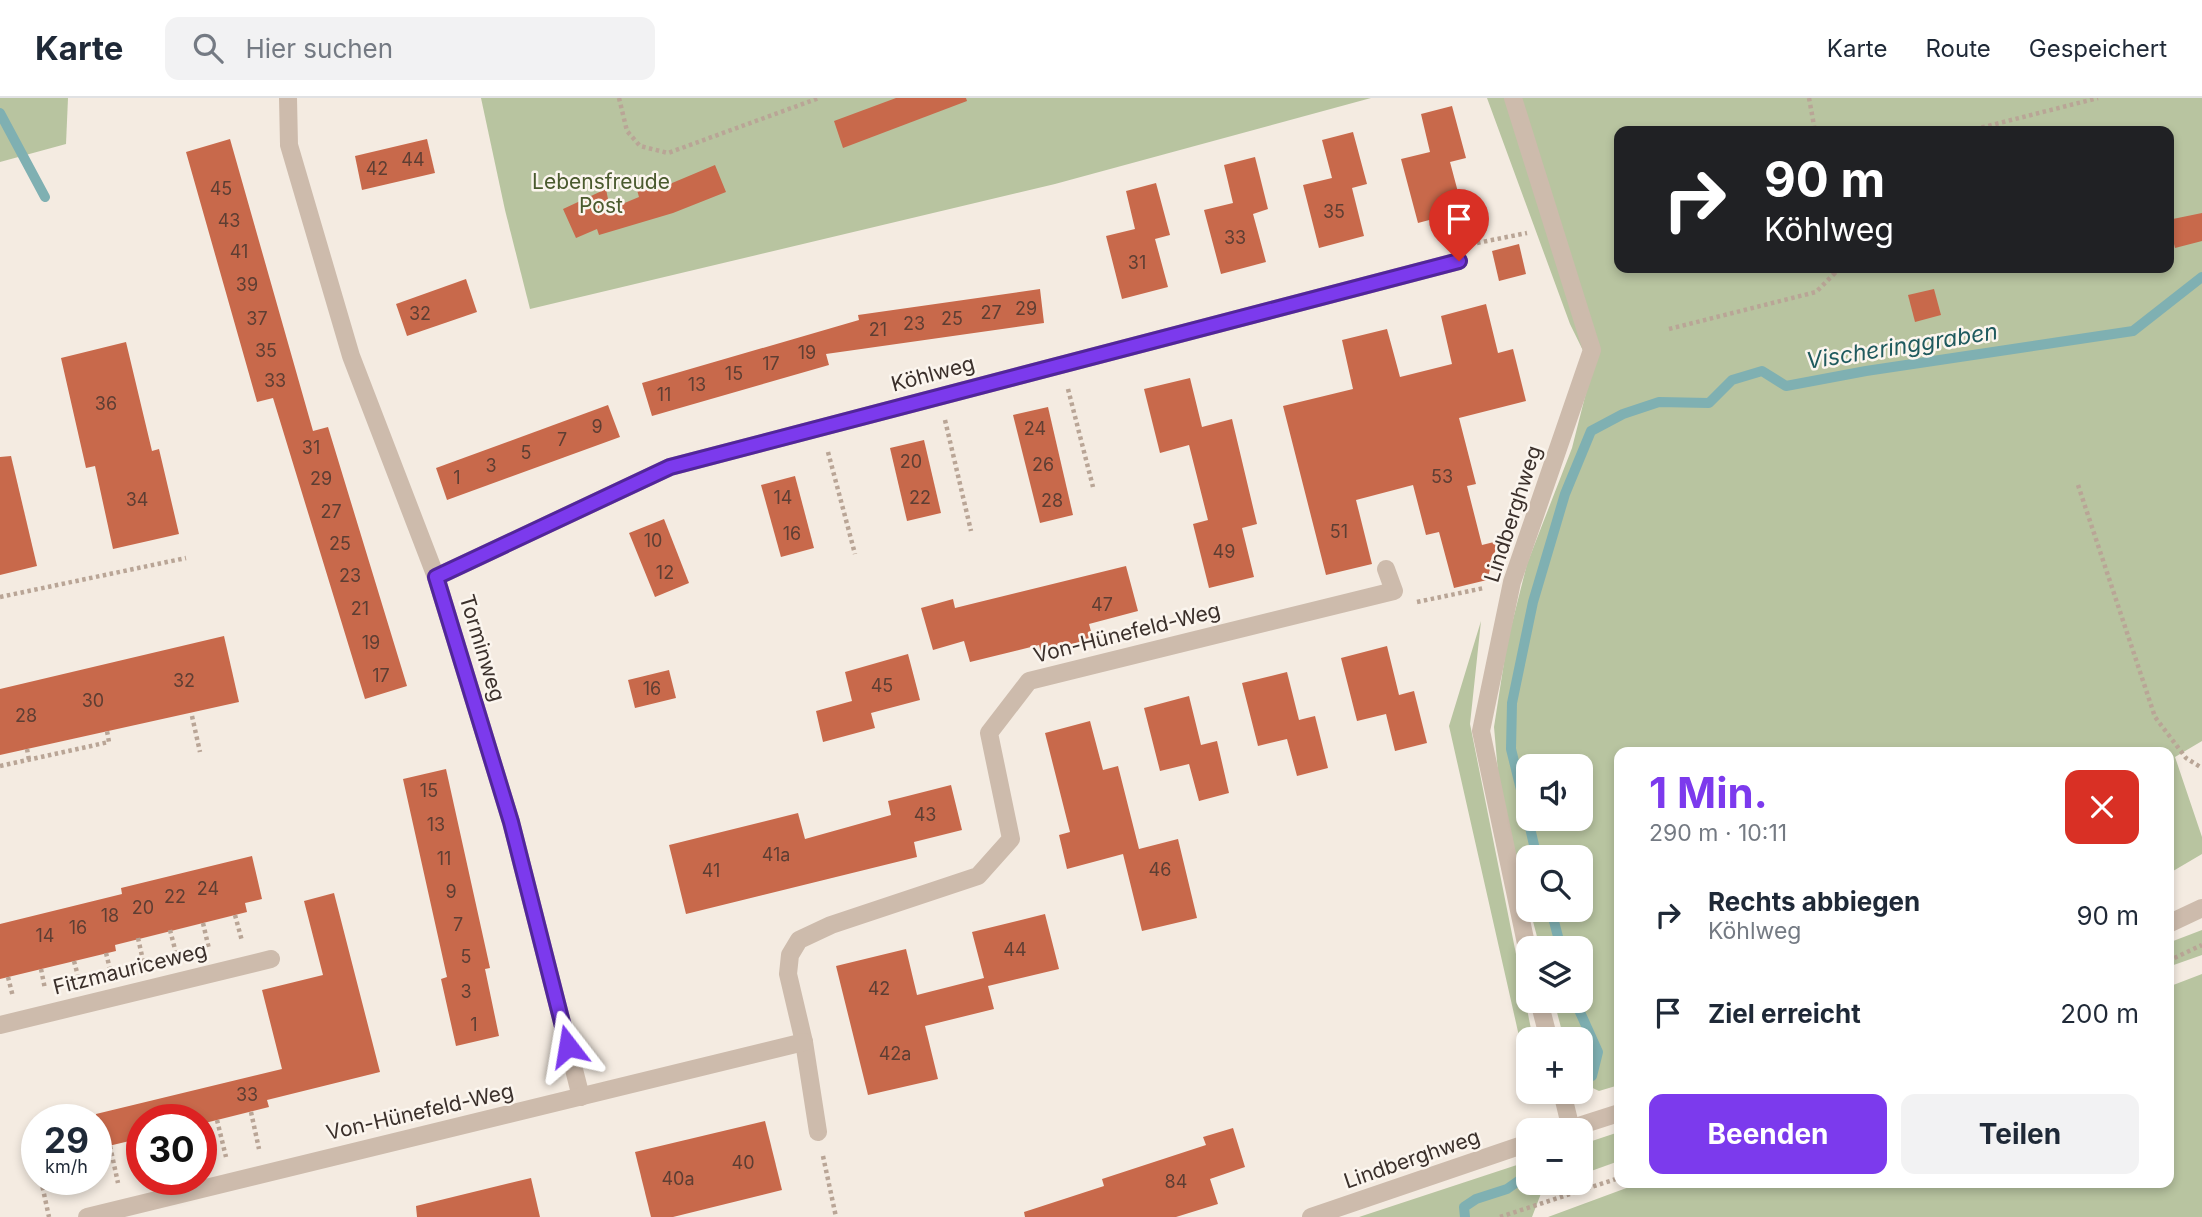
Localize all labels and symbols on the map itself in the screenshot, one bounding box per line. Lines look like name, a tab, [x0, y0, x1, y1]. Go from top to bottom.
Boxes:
house number: 44	[401, 149, 425, 170]
house number: 42	[366, 158, 388, 179]
park label: Lebensfreude Post	[532, 169, 670, 218]
house number: 45	[210, 178, 232, 199]
pin	[1429, 189, 1489, 261]
house number: 35	[1323, 201, 1345, 222]
house number: 43	[218, 210, 240, 231]
house number: 33	[1224, 227, 1246, 248]
house number: 41	[230, 241, 248, 262]
house number: 31	[1128, 252, 1146, 273]
house number: 39	[236, 274, 258, 295]
house number: 29	[1015, 298, 1037, 319]
house number: 27	[980, 302, 1002, 323]
house number: 32	[409, 303, 431, 324]
house number: 37	[246, 308, 268, 329]
house number: 25	[941, 308, 963, 329]
house number: 23	[903, 313, 925, 334]
water label: Vischeringgraben	[1804, 317, 2000, 375]
house number: 21	[869, 319, 887, 340]
house number: 35	[255, 340, 277, 361]
house number: 19	[798, 342, 816, 363]
street label: Köhlweg	[888, 350, 977, 397]
house number: 17	[762, 353, 780, 374]
house number: 15	[725, 363, 743, 384]
house number: 33	[264, 370, 286, 391]
house number: 13	[688, 374, 706, 395]
house number: 11	[657, 384, 671, 405]
house number: 36	[95, 393, 117, 414]
house number: 9	[591, 416, 603, 437]
house number: 24	[1024, 418, 1046, 439]
house number: 7	[557, 429, 567, 450]
house number: 31	[302, 437, 320, 458]
house number: 5	[521, 442, 531, 463]
street label: Lindberghweg	[1479, 442, 1546, 585]
house number: 20	[900, 451, 922, 472]
house number: 26	[1032, 454, 1054, 475]
house number: 3	[485, 455, 497, 476]
house number: 53	[1431, 466, 1453, 487]
house number: 1	[453, 467, 461, 488]
house number: 29	[310, 468, 332, 489]
house number: 14	[774, 487, 792, 508]
house number: 22	[909, 487, 931, 508]
house number: 34	[126, 489, 148, 510]
house number: 28	[1041, 490, 1063, 511]
house number: 27	[320, 501, 342, 522]
house number: 51	[1330, 521, 1348, 542]
house number: 16	[783, 523, 801, 544]
house number: 10	[644, 530, 662, 551]
house number: 25	[329, 533, 351, 554]
house number: 49	[1213, 541, 1235, 562]
house number: 12	[656, 562, 674, 583]
house number: 23	[339, 565, 361, 586]
street label: Torminweg	[454, 591, 511, 704]
house number: 47	[1091, 594, 1113, 615]
street label: Von-Hünefeld-Weg	[1031, 597, 1223, 668]
house number: 21	[351, 598, 369, 619]
house number: 19	[362, 632, 380, 653]
house number: 17	[372, 665, 390, 686]
house number: 32	[173, 670, 195, 691]
house number: 45	[871, 675, 893, 696]
house number: 16	[643, 678, 661, 699]
house number: 30	[82, 690, 104, 711]
house number: 28	[15, 705, 37, 726]
house number: 15	[420, 780, 438, 801]
house number: 43	[914, 804, 936, 825]
house number: 13	[427, 814, 445, 835]
house number: 41a	[762, 844, 790, 865]
house number: 11	[437, 848, 451, 869]
house number: 46	[1149, 859, 1171, 880]
house number: 41	[702, 860, 720, 881]
house number: 24	[197, 878, 219, 899]
house number: 9	[445, 881, 457, 902]
house number: 22	[164, 886, 186, 907]
house number: 20	[132, 897, 154, 918]
house number: 18	[101, 905, 119, 926]
house number: 7	[453, 914, 463, 935]
house number: 16	[69, 917, 87, 938]
house number: 14	[36, 925, 54, 946]
street label: Fitzmauriceweg	[50, 937, 209, 1000]
house number: 44	[1003, 939, 1027, 960]
house number: 5	[461, 946, 471, 967]
house number: 42	[868, 978, 890, 999]
house number: 3	[460, 981, 472, 1002]
position arrow	[531, 1009, 605, 1083]
house number: 1	[470, 1014, 478, 1035]
house number: 42a	[879, 1043, 911, 1064]
street label: Von-Hünefeld-Weg	[324, 1078, 516, 1145]
house number: 33	[236, 1084, 258, 1105]
speed limit sign: 30	[126, 1104, 217, 1195]
street label: Lindberghweg	[1341, 1124, 1483, 1193]
house number: 40	[732, 1152, 754, 1173]
house number: 40a	[661, 1168, 695, 1189]
house number: 84	[1165, 1171, 1187, 1192]

